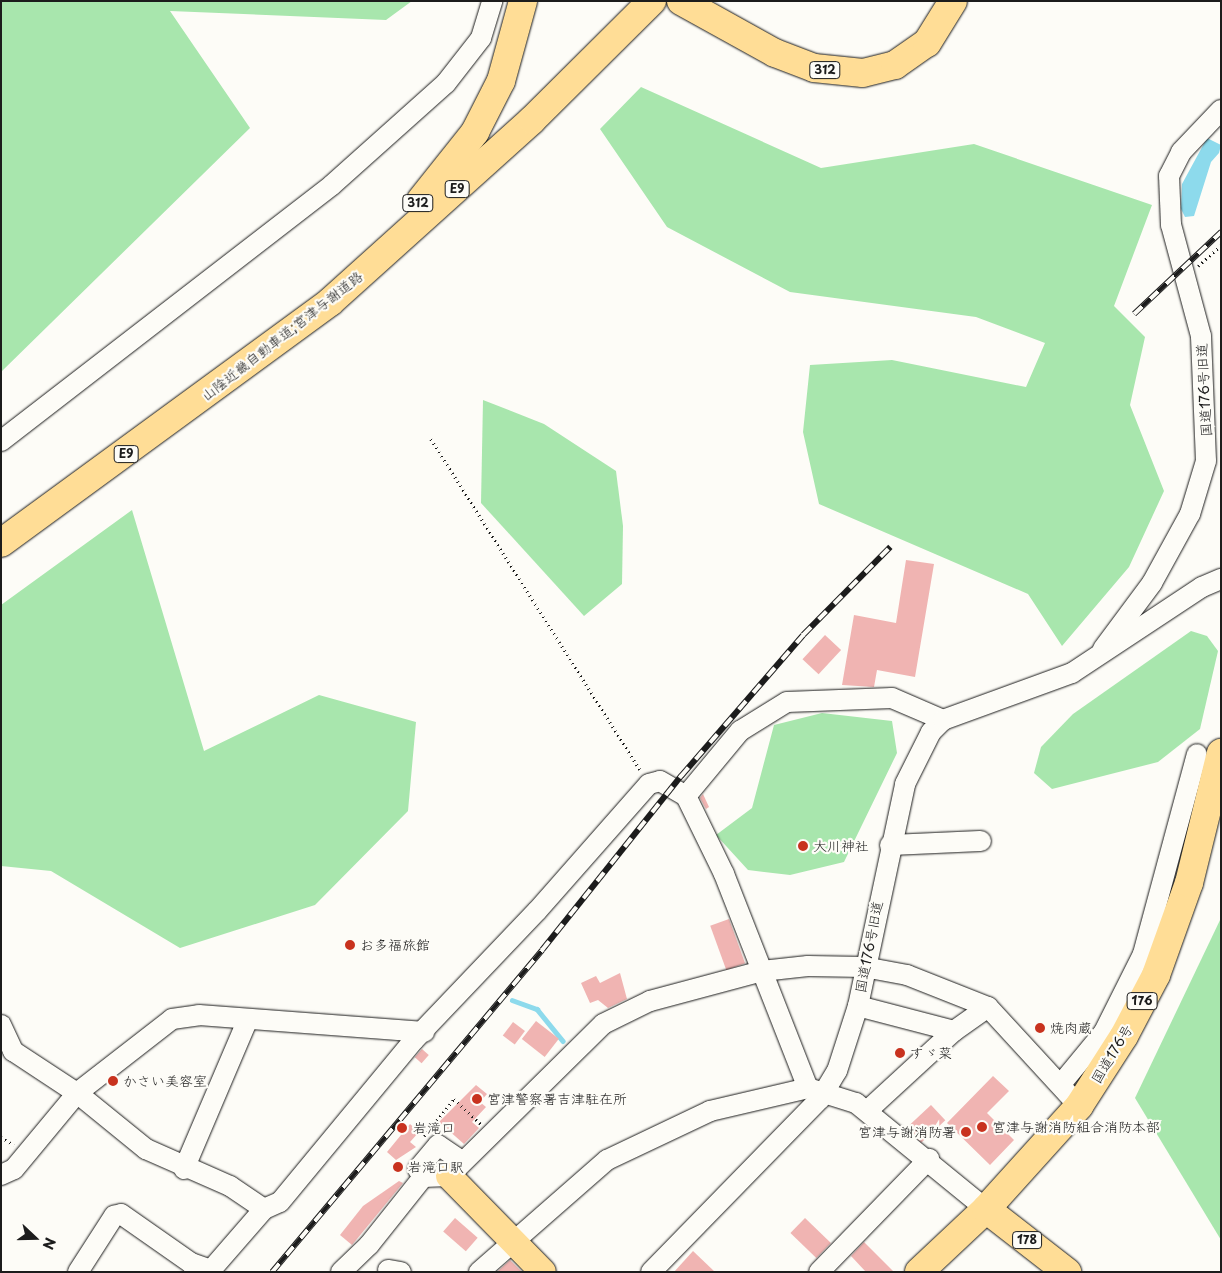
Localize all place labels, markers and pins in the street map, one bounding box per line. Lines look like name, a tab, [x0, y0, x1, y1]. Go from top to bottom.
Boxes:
place label: 大川神社	[813, 838, 869, 854]
marker: 大川神社	[797, 840, 809, 852]
place label: お多福旅館	[360, 937, 430, 953]
marker: お多福旅館	[344, 939, 356, 951]
place label: 焼肉蔵	[1050, 1020, 1092, 1036]
marker: 焼肉蔵	[1034, 1022, 1046, 1034]
place label: すゞ菜	[910, 1045, 952, 1061]
marker: すゞ菜	[894, 1047, 906, 1059]
place label: かさい美容室	[123, 1073, 207, 1089]
marker: かさい美容室	[107, 1075, 119, 1087]
place label: 宮津警察署吉津駐在所	[487, 1091, 627, 1107]
marker: 宮津警察署吉津駐在所	[471, 1093, 483, 1105]
place label: 宮津与謝消防組合消防本部	[992, 1119, 1160, 1135]
place label: 岩滝口	[413, 1120, 455, 1136]
marker: 岩滝口	[395, 1121, 409, 1135]
marker: 宮津与謝消防組合消防本部	[976, 1121, 988, 1133]
place label: 宮津与謝消防署	[858, 1124, 956, 1140]
marker: 宮津与謝消防署	[960, 1126, 972, 1138]
place label: 岩滝口駅	[408, 1159, 464, 1175]
marker: 岩滝口駅	[392, 1161, 404, 1173]

